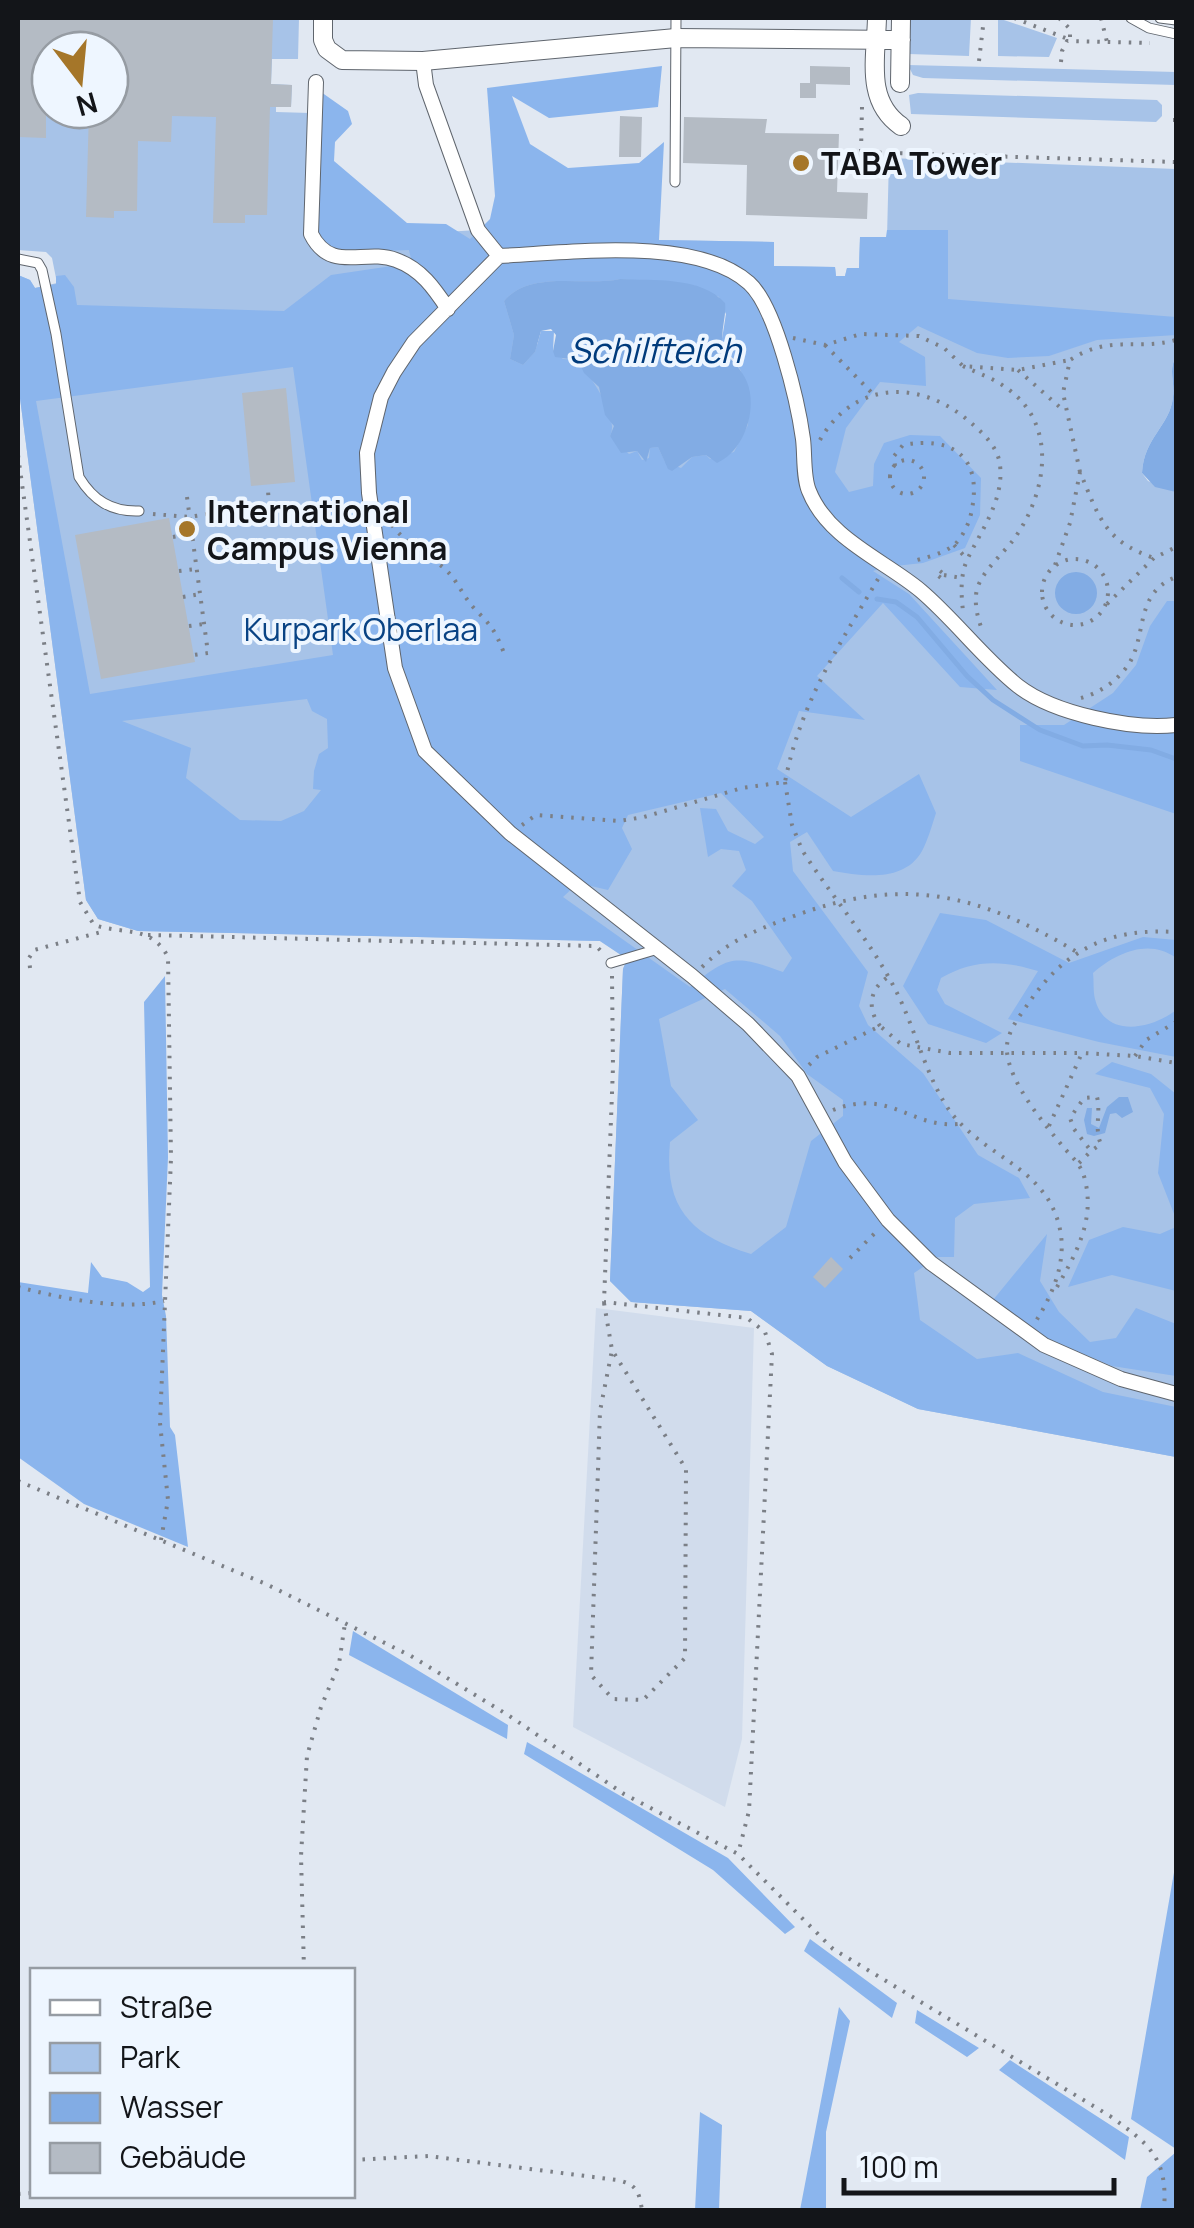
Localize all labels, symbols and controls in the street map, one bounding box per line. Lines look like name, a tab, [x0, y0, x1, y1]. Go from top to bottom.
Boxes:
north arrow	[30, 30, 130, 130]
text: N	[72, 84, 102, 126]
place label: TABA Tower	[821, 141, 1002, 185]
marker: TABA Tower	[790, 152, 812, 174]
water label: Schilfteich	[569, 326, 743, 374]
place label: International Campus Vienna	[207, 489, 447, 570]
marker: International Campus Vienna	[176, 518, 198, 540]
park label: Kurpark Oberlaa	[244, 607, 478, 651]
legend	[30, 1968, 355, 2198]
text: Straße	[120, 1986, 213, 2027]
text: Park	[120, 2036, 181, 2077]
text: Wasser	[120, 2086, 223, 2127]
scale bar	[844, 2133, 1114, 2195]
text: Gebäude	[120, 2136, 246, 2177]
text: 100 m	[859, 2146, 939, 2187]

